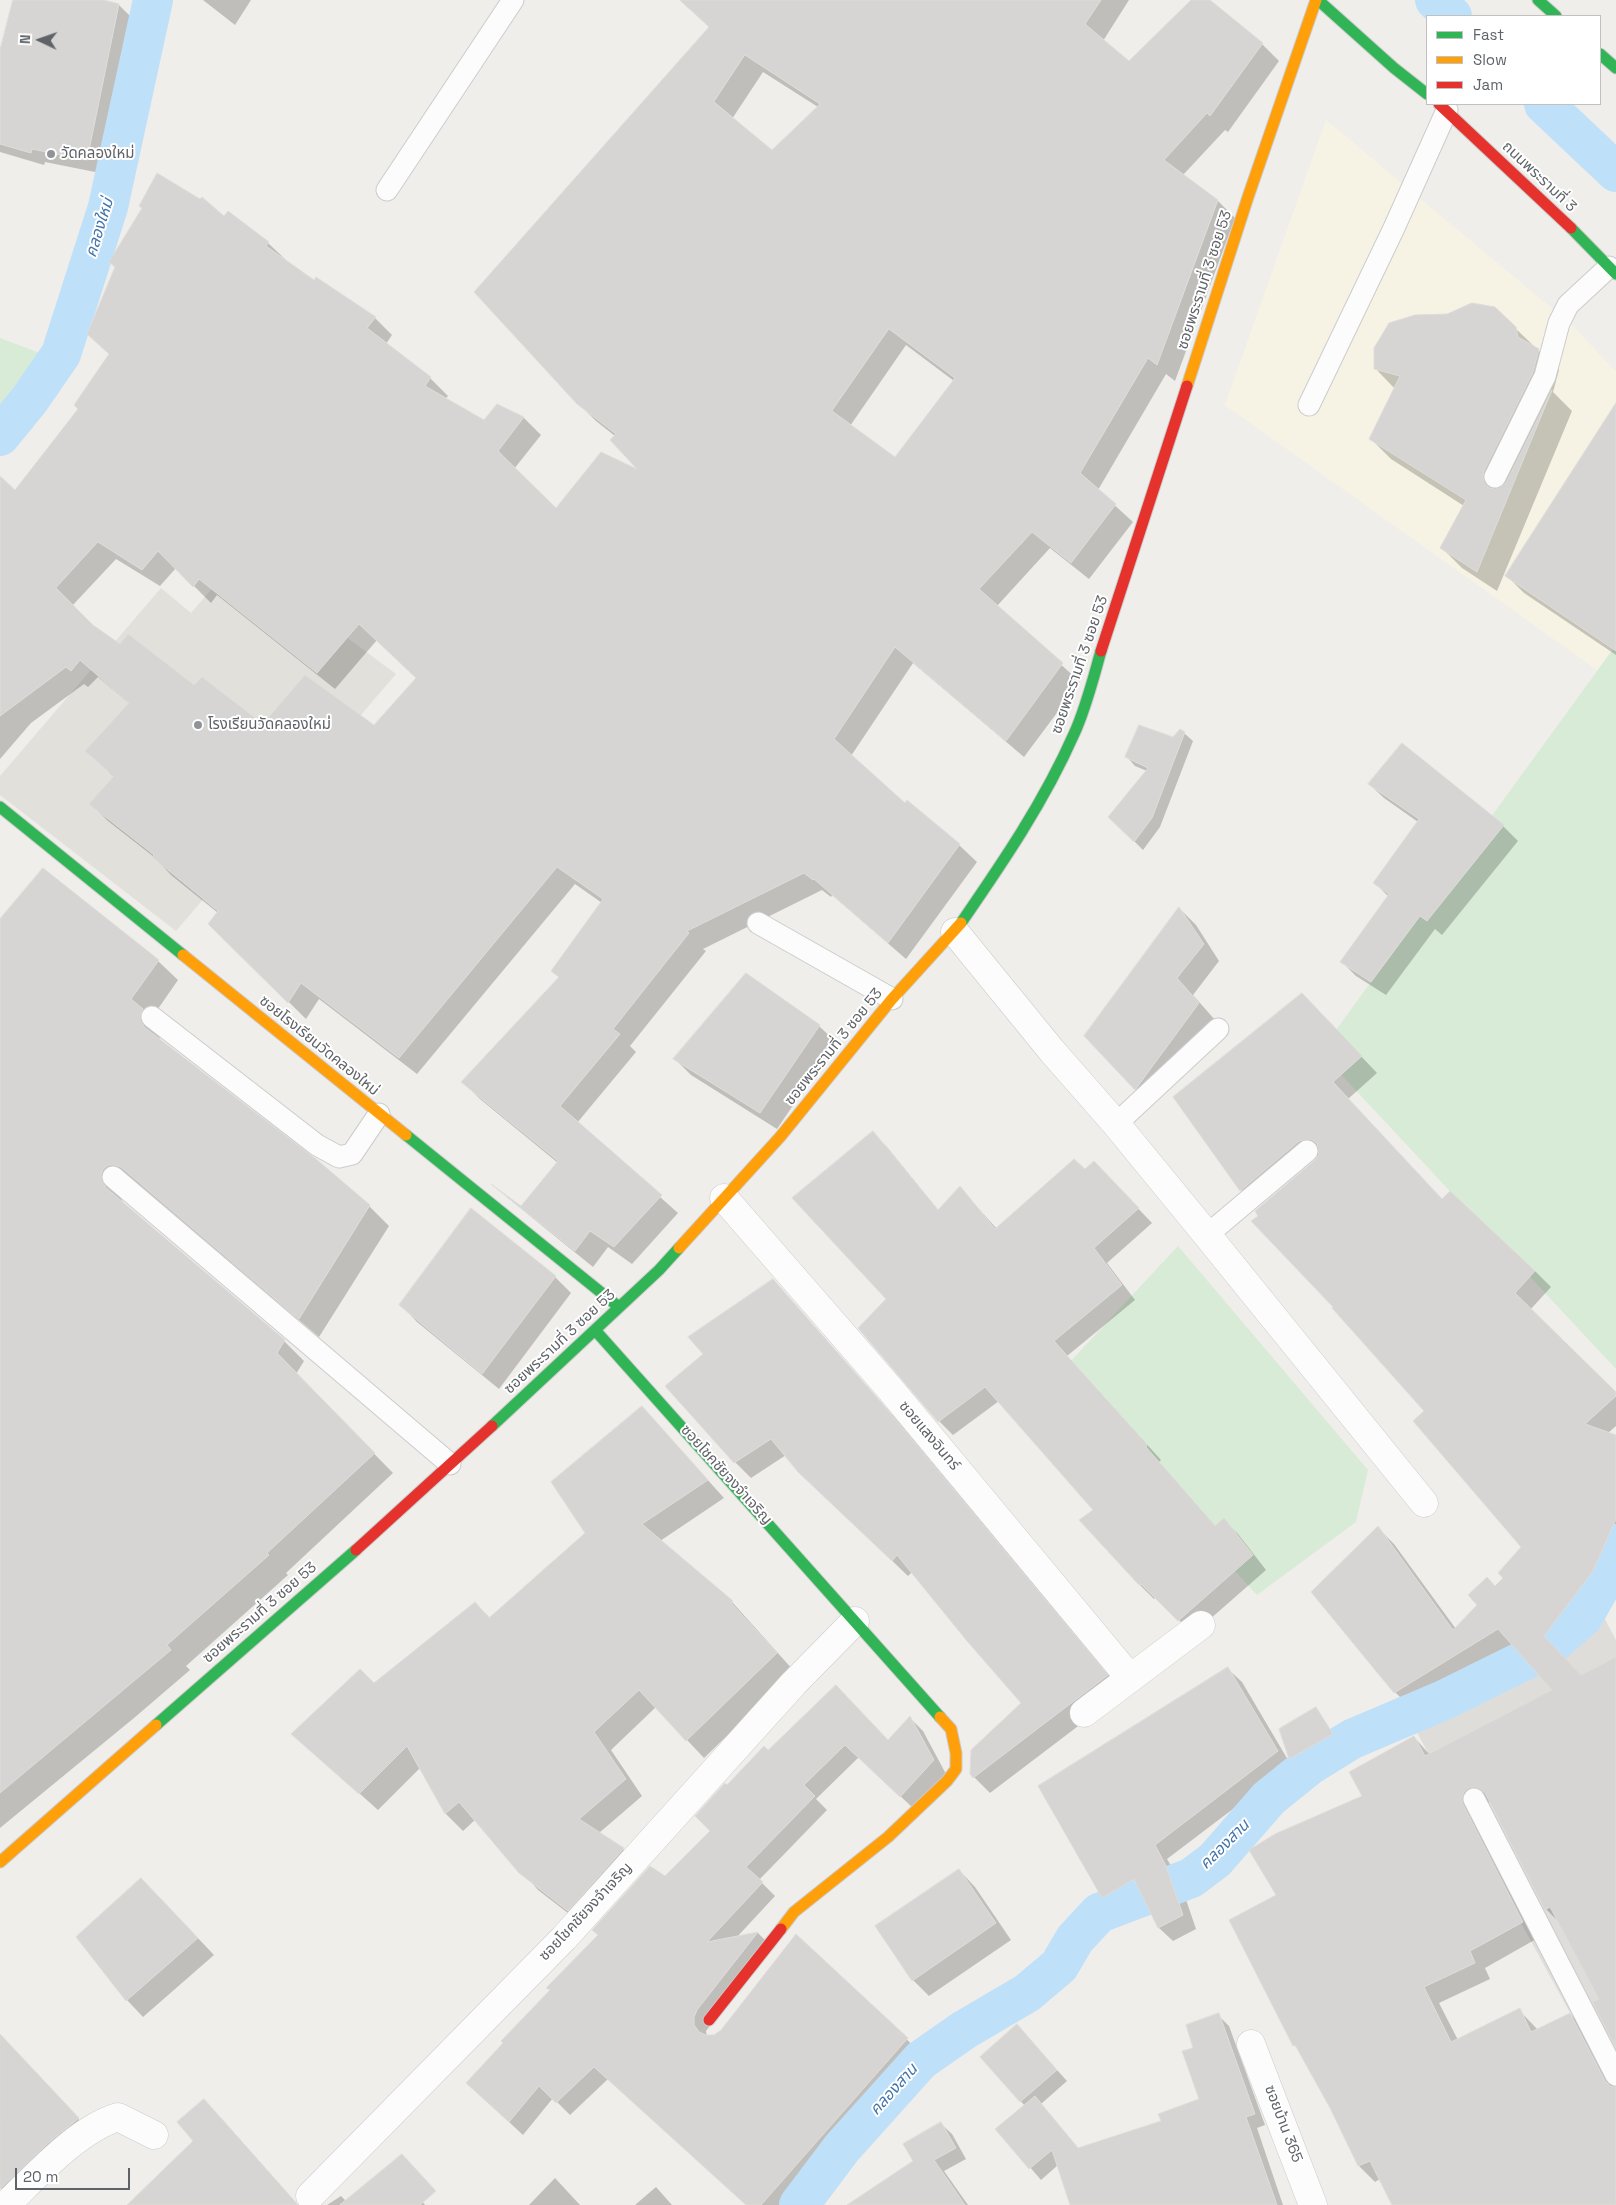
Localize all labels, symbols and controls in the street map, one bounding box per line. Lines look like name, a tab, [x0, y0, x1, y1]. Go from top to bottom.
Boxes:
north arrow	[15, 15, 65, 65]
legend	[1426, 15, 1601, 105]
text: Fast	[1473, 25, 1504, 44]
text: N	[16, 34, 34, 44]
text: Slow	[1473, 50, 1507, 69]
text: Jam	[1473, 75, 1503, 94]
street label: ถนนพระรามที่ 3	[1498, 138, 1580, 216]
place label: วัดคลองใหม่	[61, 145, 134, 163]
marker: วัดคลองใหม่	[45, 148, 57, 160]
water label: คลองใหม่	[82, 196, 118, 260]
street label: ซอยพระรามที่ 3 ซอย 53	[1174, 208, 1236, 352]
street label: ซอยพระรามที่ 3 ซอย 53	[1048, 594, 1112, 736]
place label: โรงเรียนวัดคลองใหม่	[208, 716, 331, 734]
marker: โรงเรียนวัดคลองใหม่	[192, 719, 204, 731]
street label: ซอยพระรามที่ 3 ซอย 53	[781, 985, 887, 1109]
street label: ซอยโรงเรียนวัดคลองใหม่	[256, 992, 382, 1100]
street label: ซอยพระรามที่ 3 ซอย 53	[501, 1286, 619, 1398]
street label: ซอยแสงอินทร์	[895, 1398, 963, 1474]
street label: ซอยโชคชัยจงจำเจริญ	[677, 1421, 775, 1529]
street label: ซอยพระรามที่ 3 ซอย 53	[199, 1559, 321, 1667]
water label: คลองสาน	[1196, 1816, 1254, 1874]
street label: ซอยโชคชัยจงจำเจริญ	[536, 1859, 636, 1965]
water label: คลองสาน	[866, 2060, 922, 2120]
street label: ซอยบ้าน 365	[1260, 2083, 1306, 2165]
scale bar	[18, 2158, 132, 2190]
text: 20 m	[23, 2167, 58, 2186]

